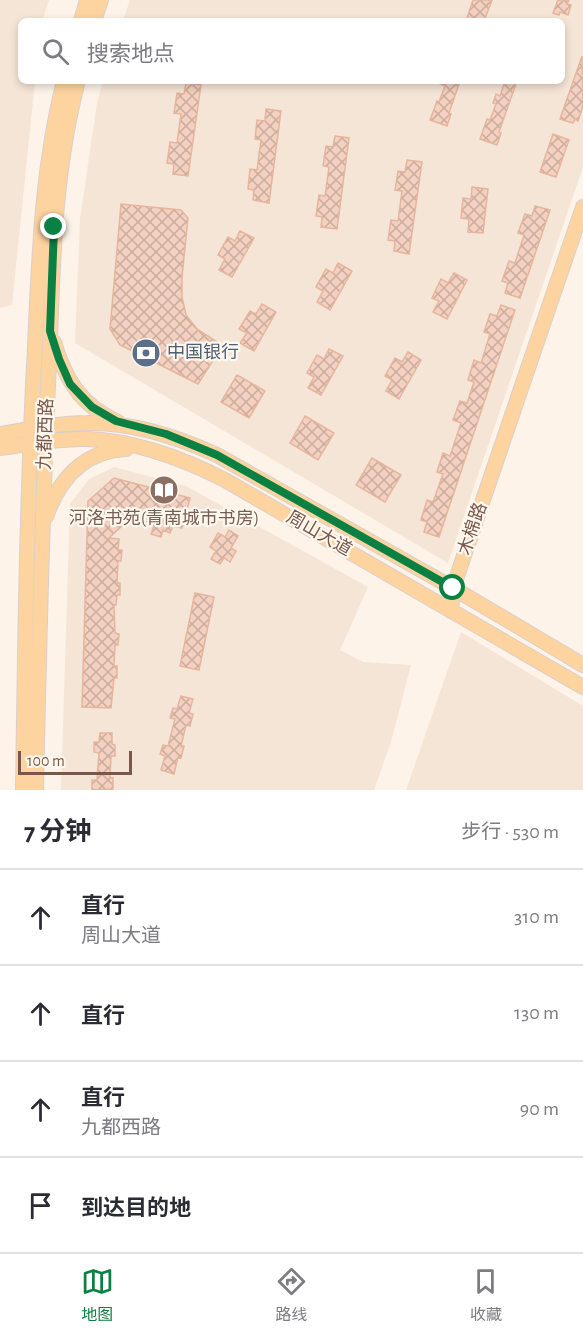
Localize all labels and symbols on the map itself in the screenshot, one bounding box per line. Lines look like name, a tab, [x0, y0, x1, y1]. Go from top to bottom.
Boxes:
route end	[40, 213, 66, 239]
bank icon: 中国银行	[130, 337, 162, 369]
place label: 中国银行	[167, 342, 239, 362]
street label: 九都西路	[34, 398, 56, 470]
library icon: 河洛书苑(青南城市书房)	[148, 474, 180, 506]
street label: 木棉路	[454, 500, 490, 557]
street label: 周山大道	[283, 506, 356, 560]
place label: 河洛书苑(青南城市书房)	[69, 508, 259, 528]
route start	[439, 574, 465, 600]
scale bar	[18, 748, 132, 776]

